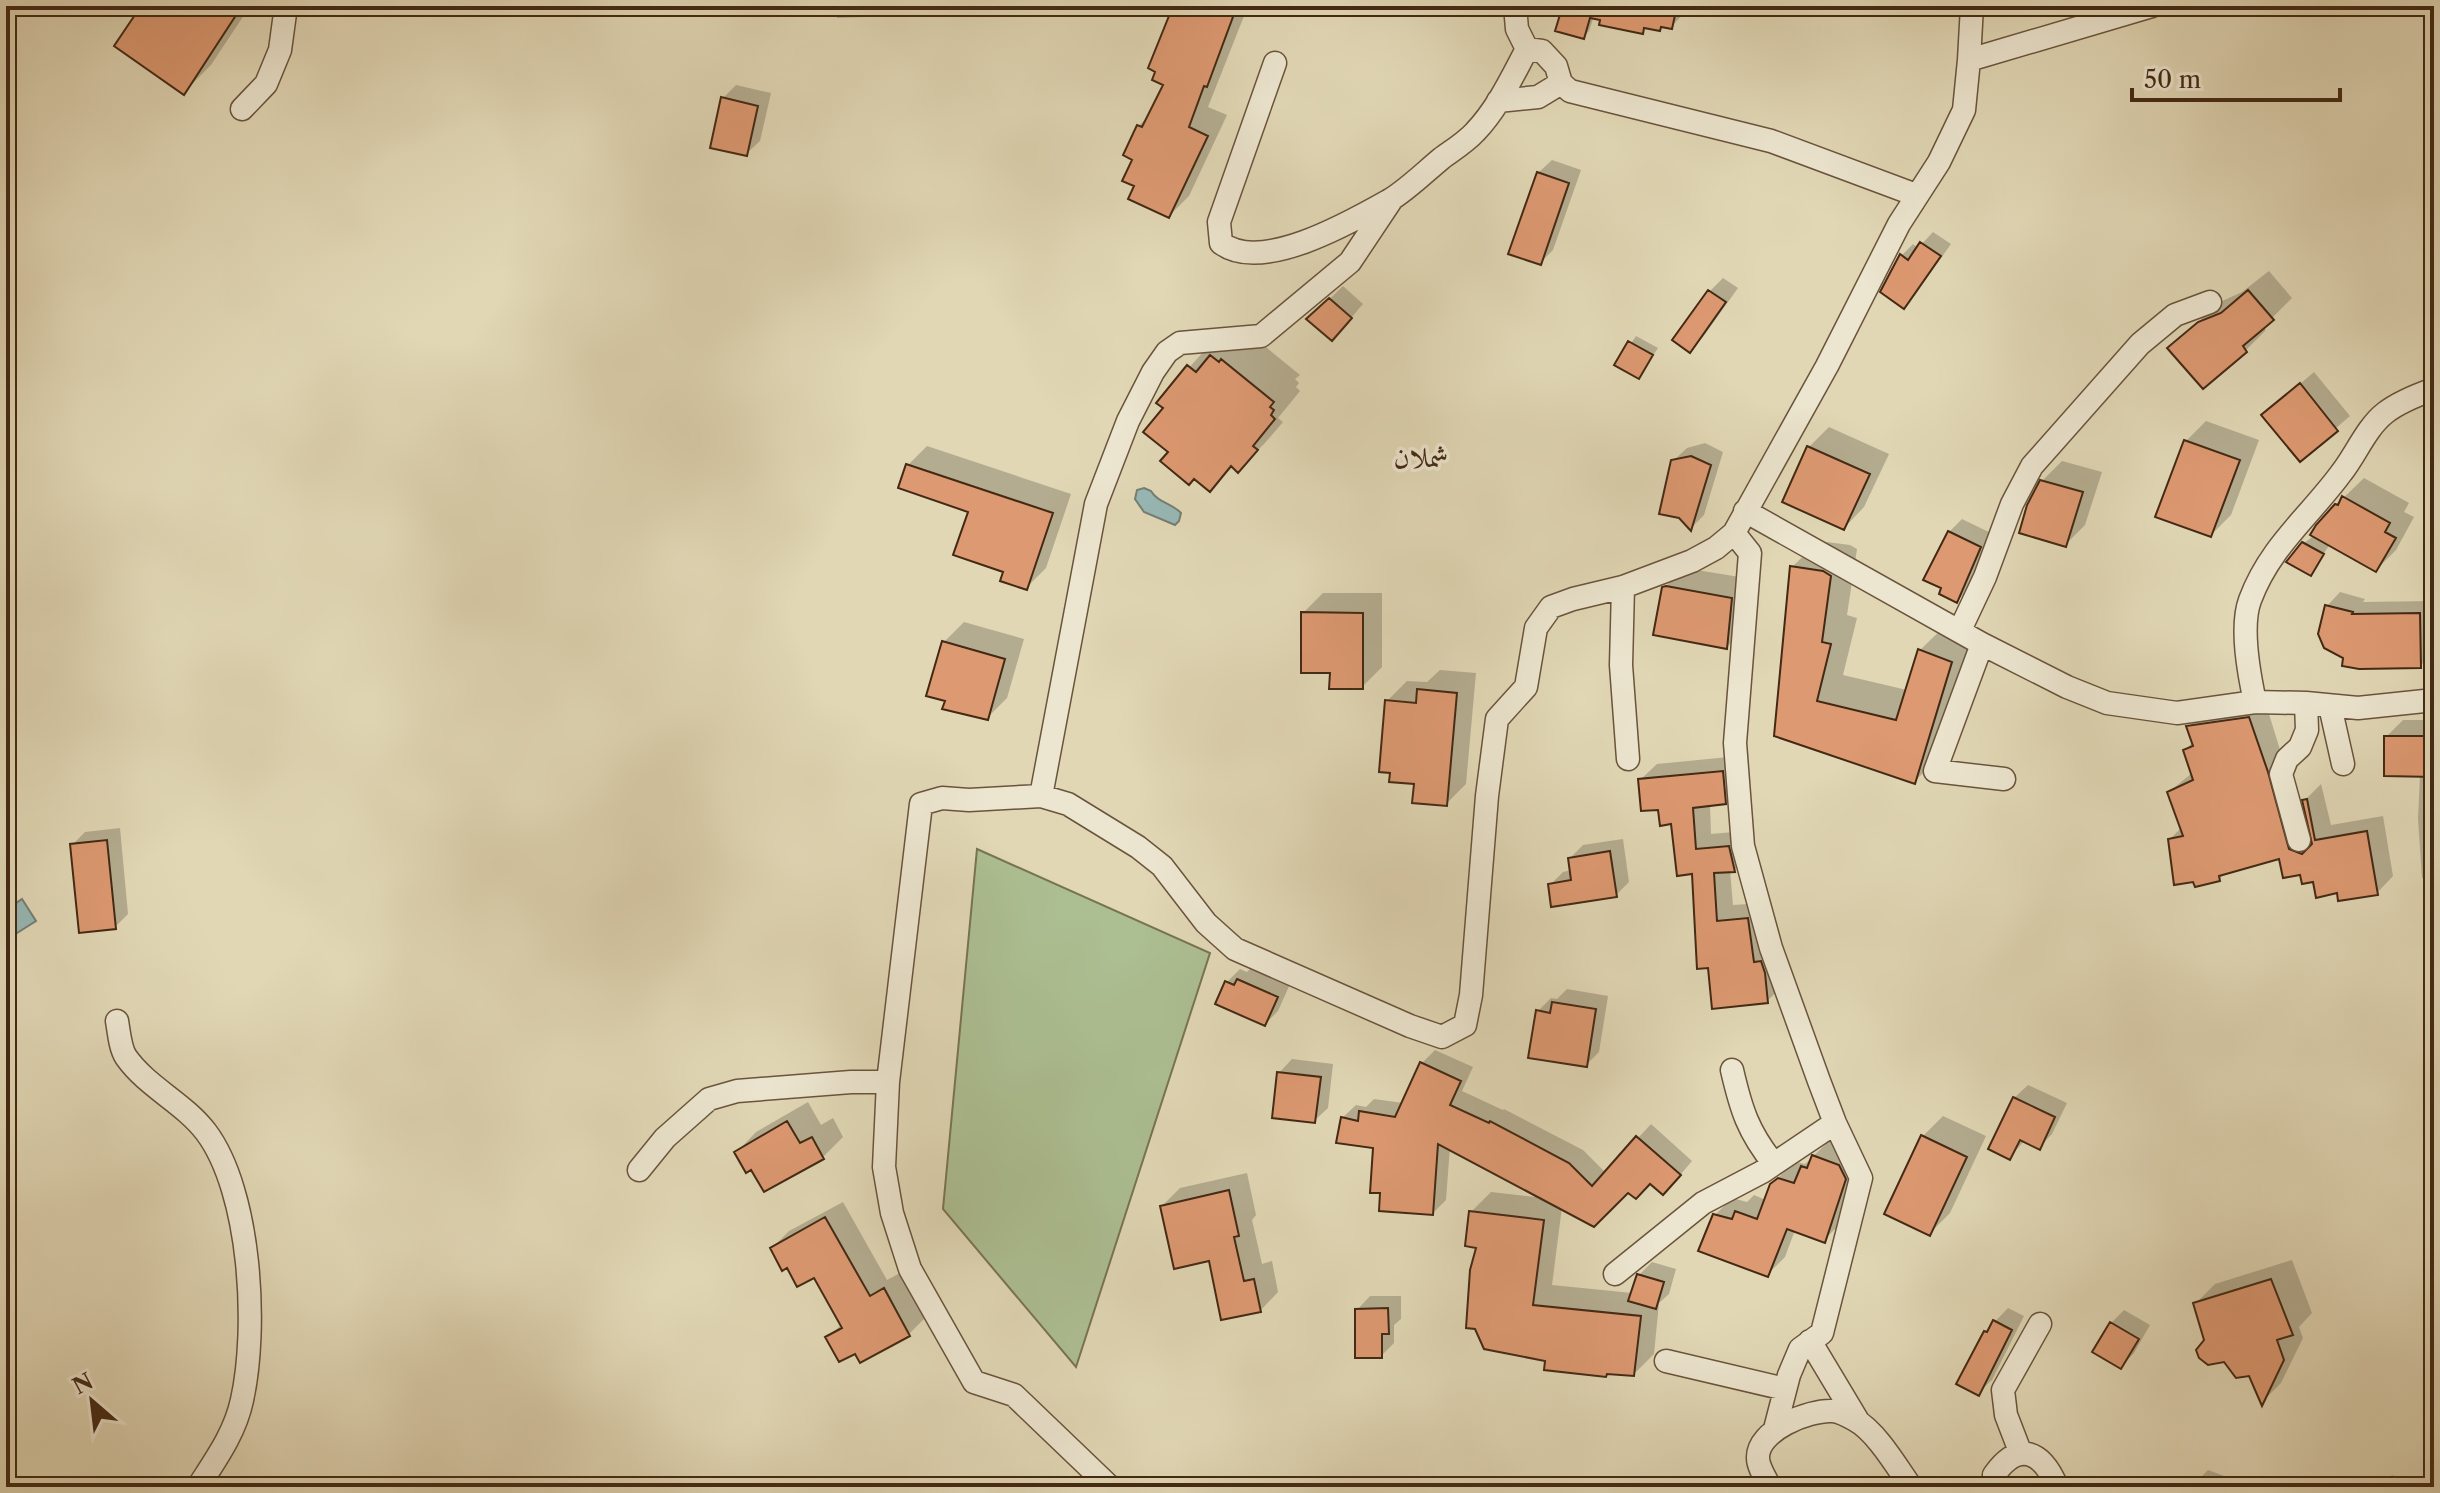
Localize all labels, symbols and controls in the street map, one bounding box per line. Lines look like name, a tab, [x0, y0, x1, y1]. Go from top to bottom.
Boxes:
scale bar	[2132, 52, 2340, 102]
text: 50 m	[2144, 65, 2201, 94]
district label: شملان	[1394, 440, 1448, 474]
north arrow	[52, 1361, 132, 1441]
text: N	[68, 1367, 98, 1400]

